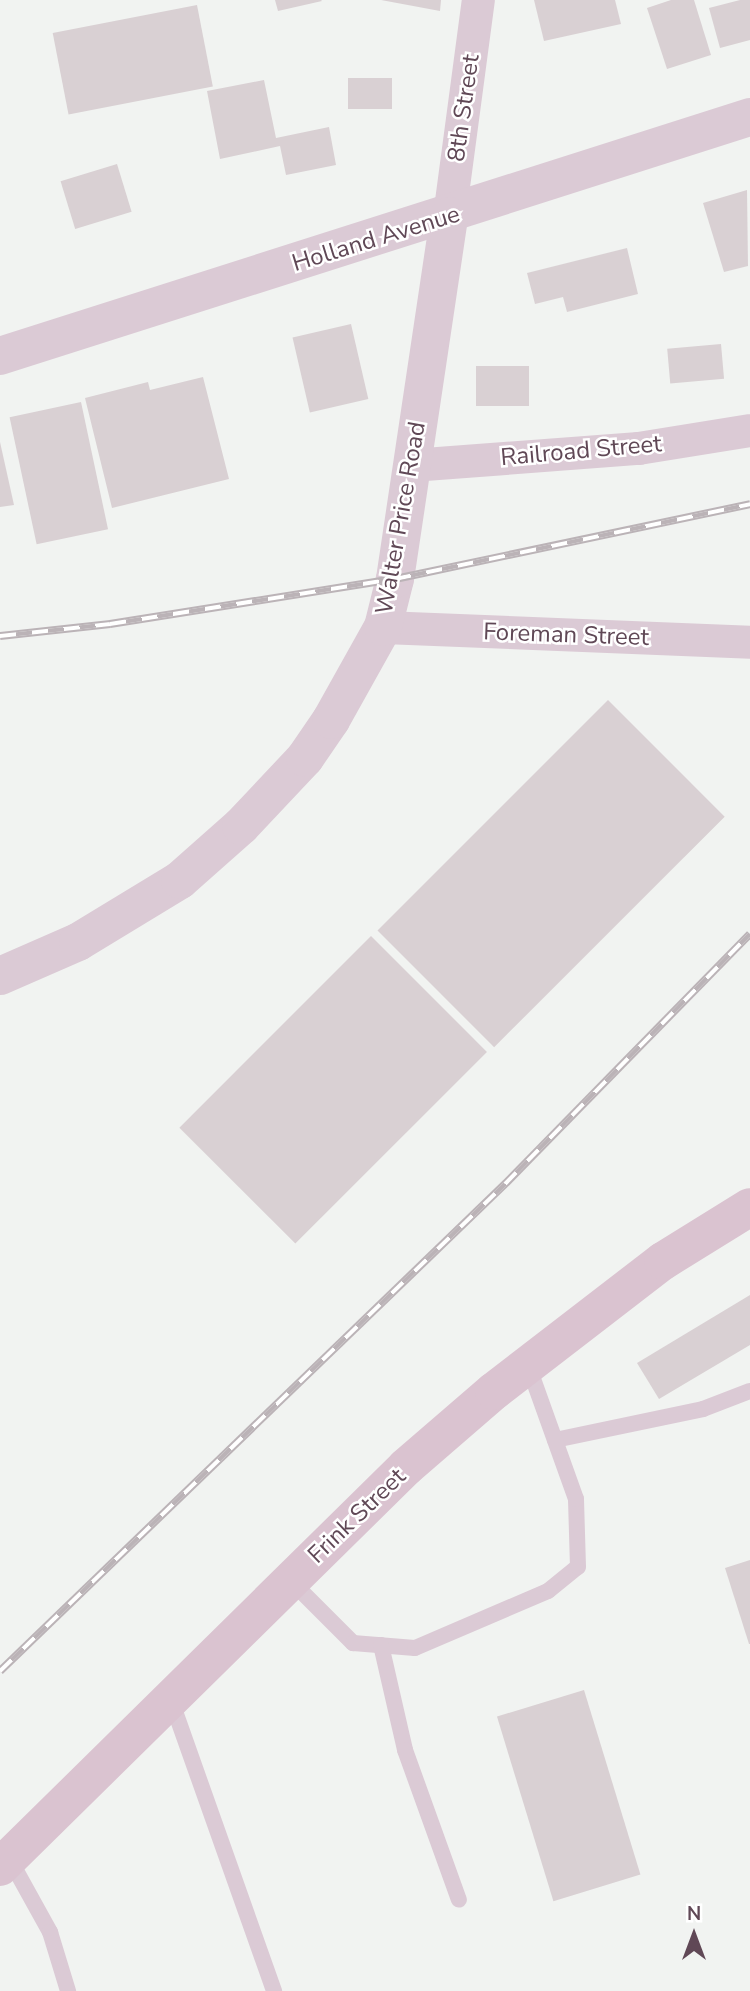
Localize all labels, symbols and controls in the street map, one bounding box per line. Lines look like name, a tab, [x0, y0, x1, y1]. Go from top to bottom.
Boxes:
street label: 8th Street	[442, 52, 486, 164]
street label: Holland Avenue	[289, 200, 463, 278]
street label: Walter Price Road	[370, 419, 432, 617]
street label: Railroad Street	[499, 430, 663, 472]
street label: Foreman Street	[483, 618, 649, 652]
street label: Frink Street	[302, 1462, 412, 1570]
north arrow	[659, 1900, 729, 1970]
text: N	[687, 1901, 701, 1927]

